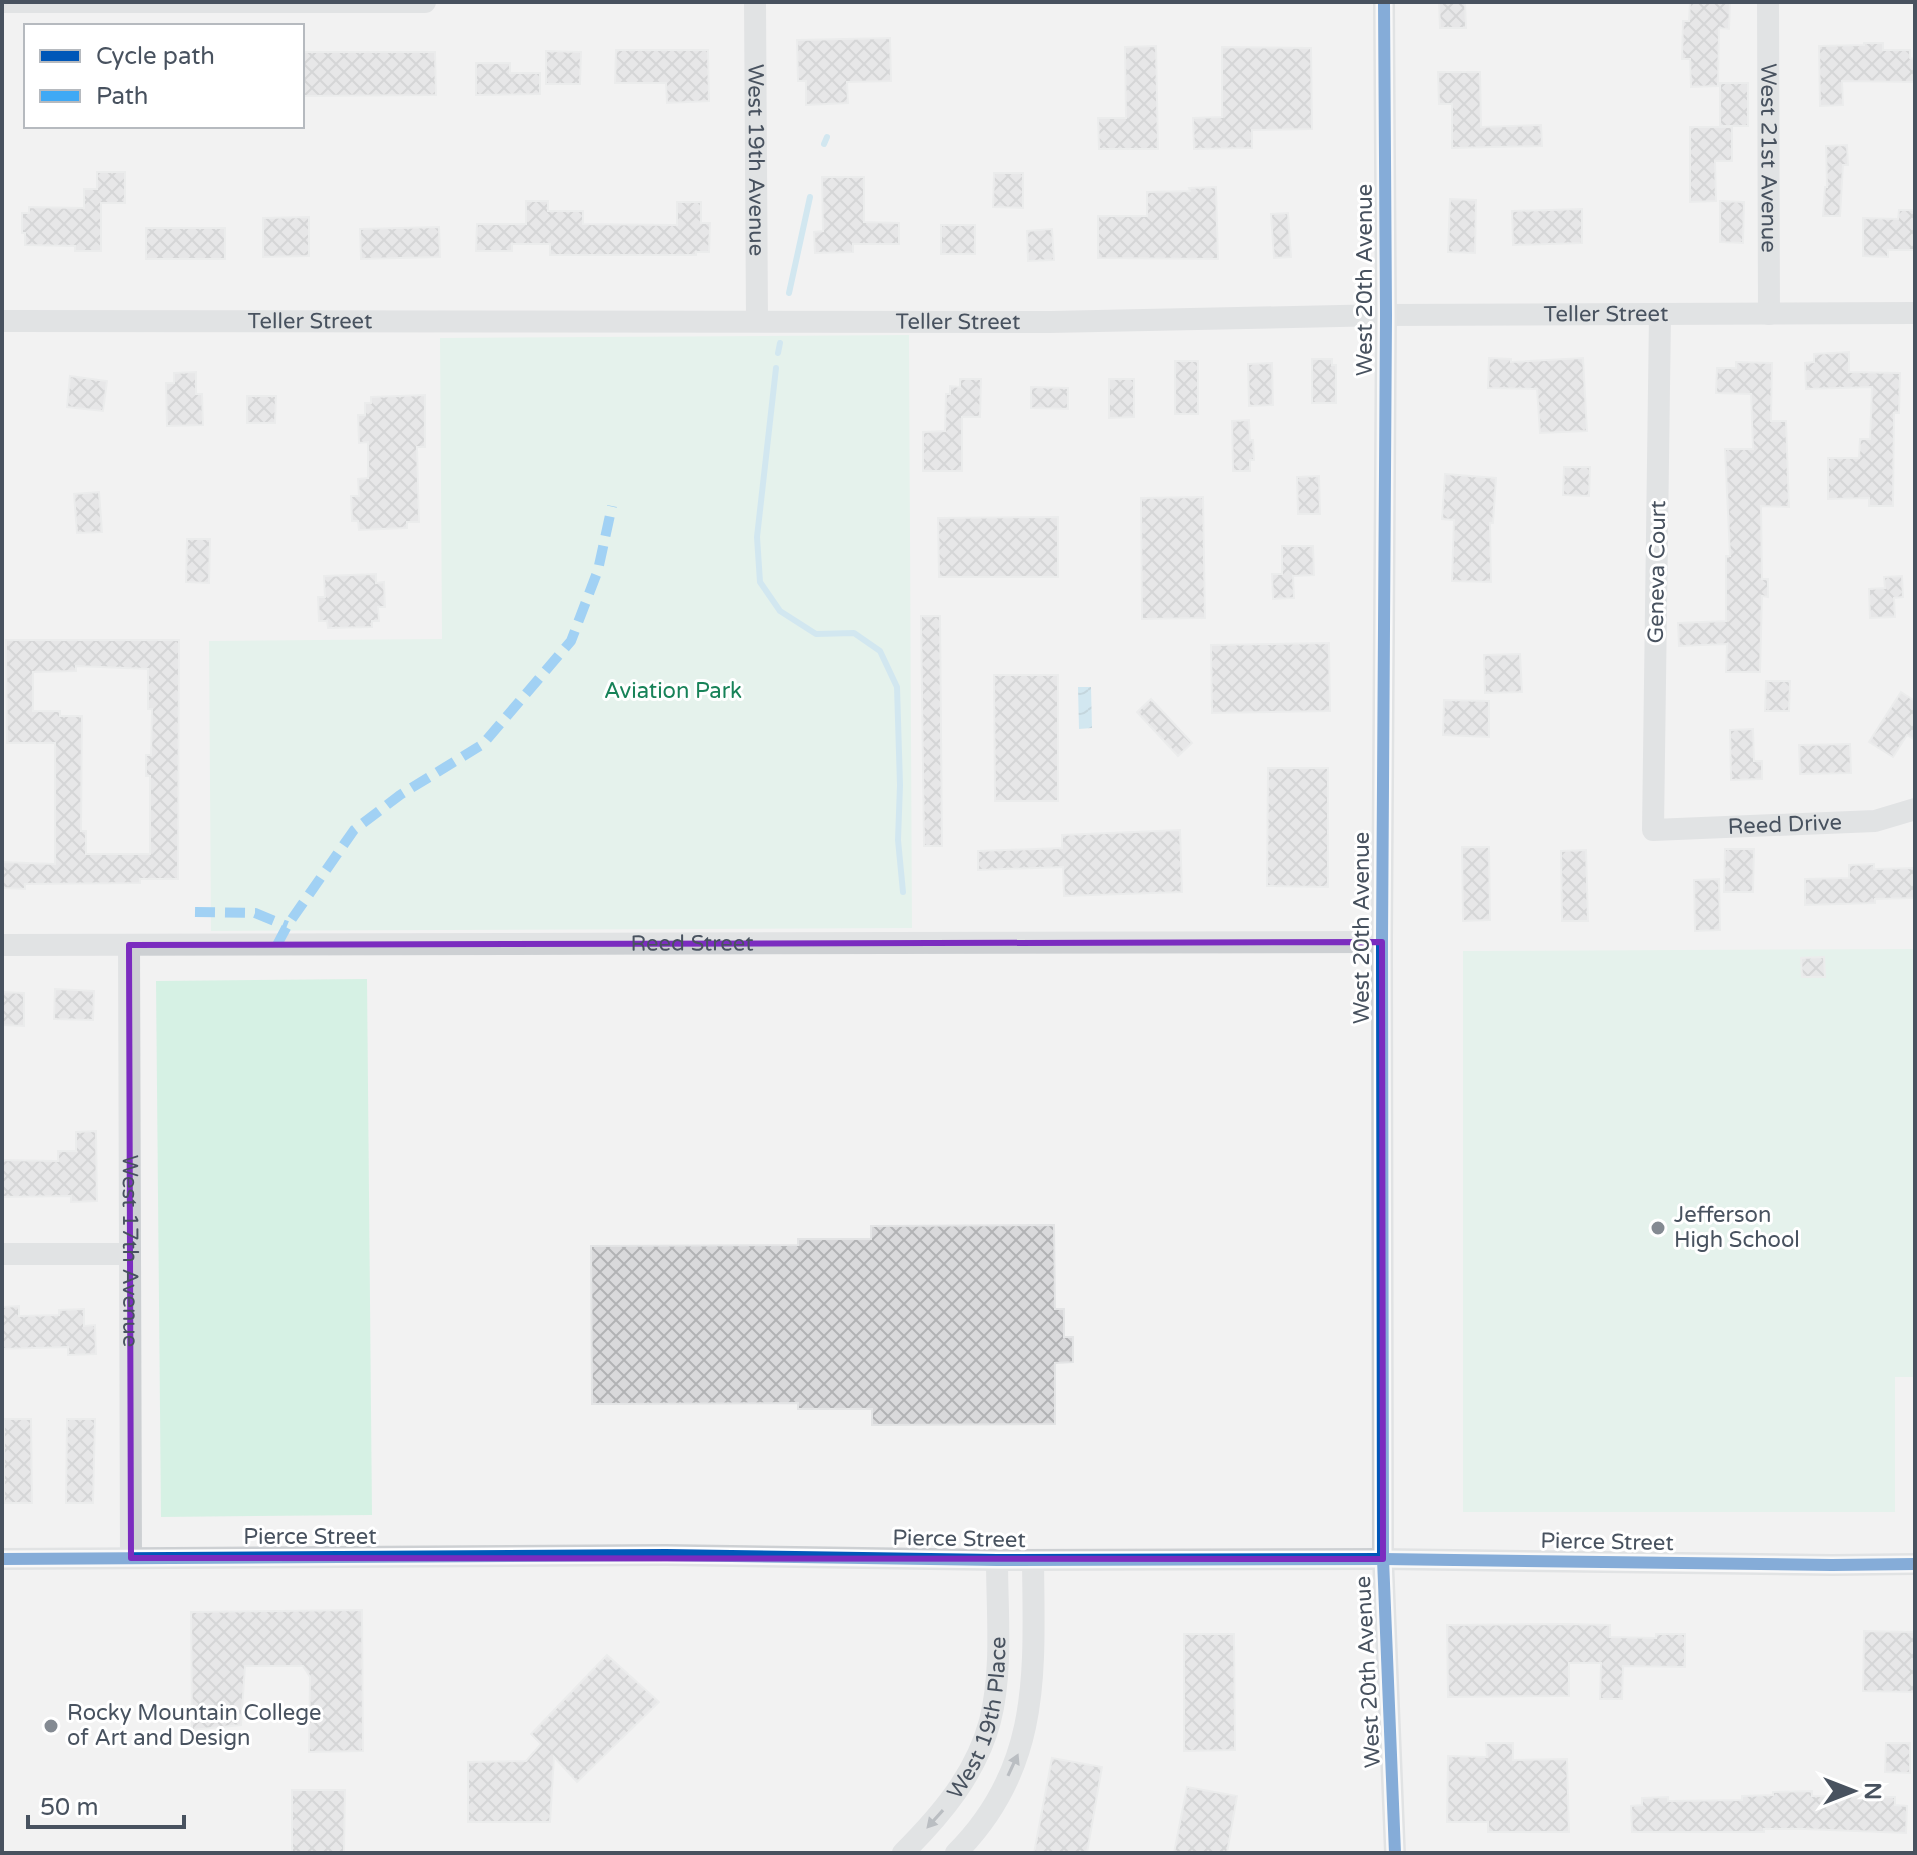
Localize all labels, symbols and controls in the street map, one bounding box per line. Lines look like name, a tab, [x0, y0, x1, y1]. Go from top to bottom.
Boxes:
legend	[24, 24, 304, 128]
text: Cycle path	[96, 42, 215, 71]
street label: West 21st Avenue	[1755, 63, 1782, 253]
street label: West 19th Avenue	[742, 64, 770, 256]
text: Path	[96, 82, 149, 111]
street label: West 20th Avenue	[1352, 184, 1378, 376]
street label: Teller Street	[1543, 301, 1668, 327]
street label: Teller Street	[248, 308, 372, 334]
street label: Teller Street	[896, 309, 1020, 335]
street label: Geneva Court	[1643, 500, 1671, 644]
park label: Aviation Park	[604, 678, 742, 704]
street label: Reed Drive	[1727, 809, 1843, 840]
street label: West 20th Avenue	[1349, 832, 1375, 1024]
street label: Reed Street	[630, 930, 754, 957]
street label: West 17th Avenue	[117, 1155, 143, 1347]
place label: Jefferson High School	[1674, 1202, 1800, 1253]
marker: Jefferson High School	[1649, 1219, 1667, 1237]
street label: Pierce Street	[243, 1524, 377, 1550]
street label: Pierce Street	[892, 1525, 1026, 1553]
street label: Pierce Street	[1540, 1528, 1674, 1556]
street label: West 20th Avenue	[1350, 1575, 1386, 1769]
street label: West 19th Place	[942, 1636, 1011, 1804]
place label: Rocky Mountain College of Art and Design	[67, 1700, 322, 1751]
marker: Rocky Mountain College of Art and Design	[42, 1717, 60, 1735]
north arrow	[1813, 1751, 1893, 1831]
one-way arrow	[1006, 1753, 1020, 1776]
scale bar	[28, 1779, 184, 1829]
text: N	[1859, 1782, 1885, 1800]
text: 50 m	[40, 1793, 98, 1822]
one-way arrow	[927, 1809, 945, 1828]

